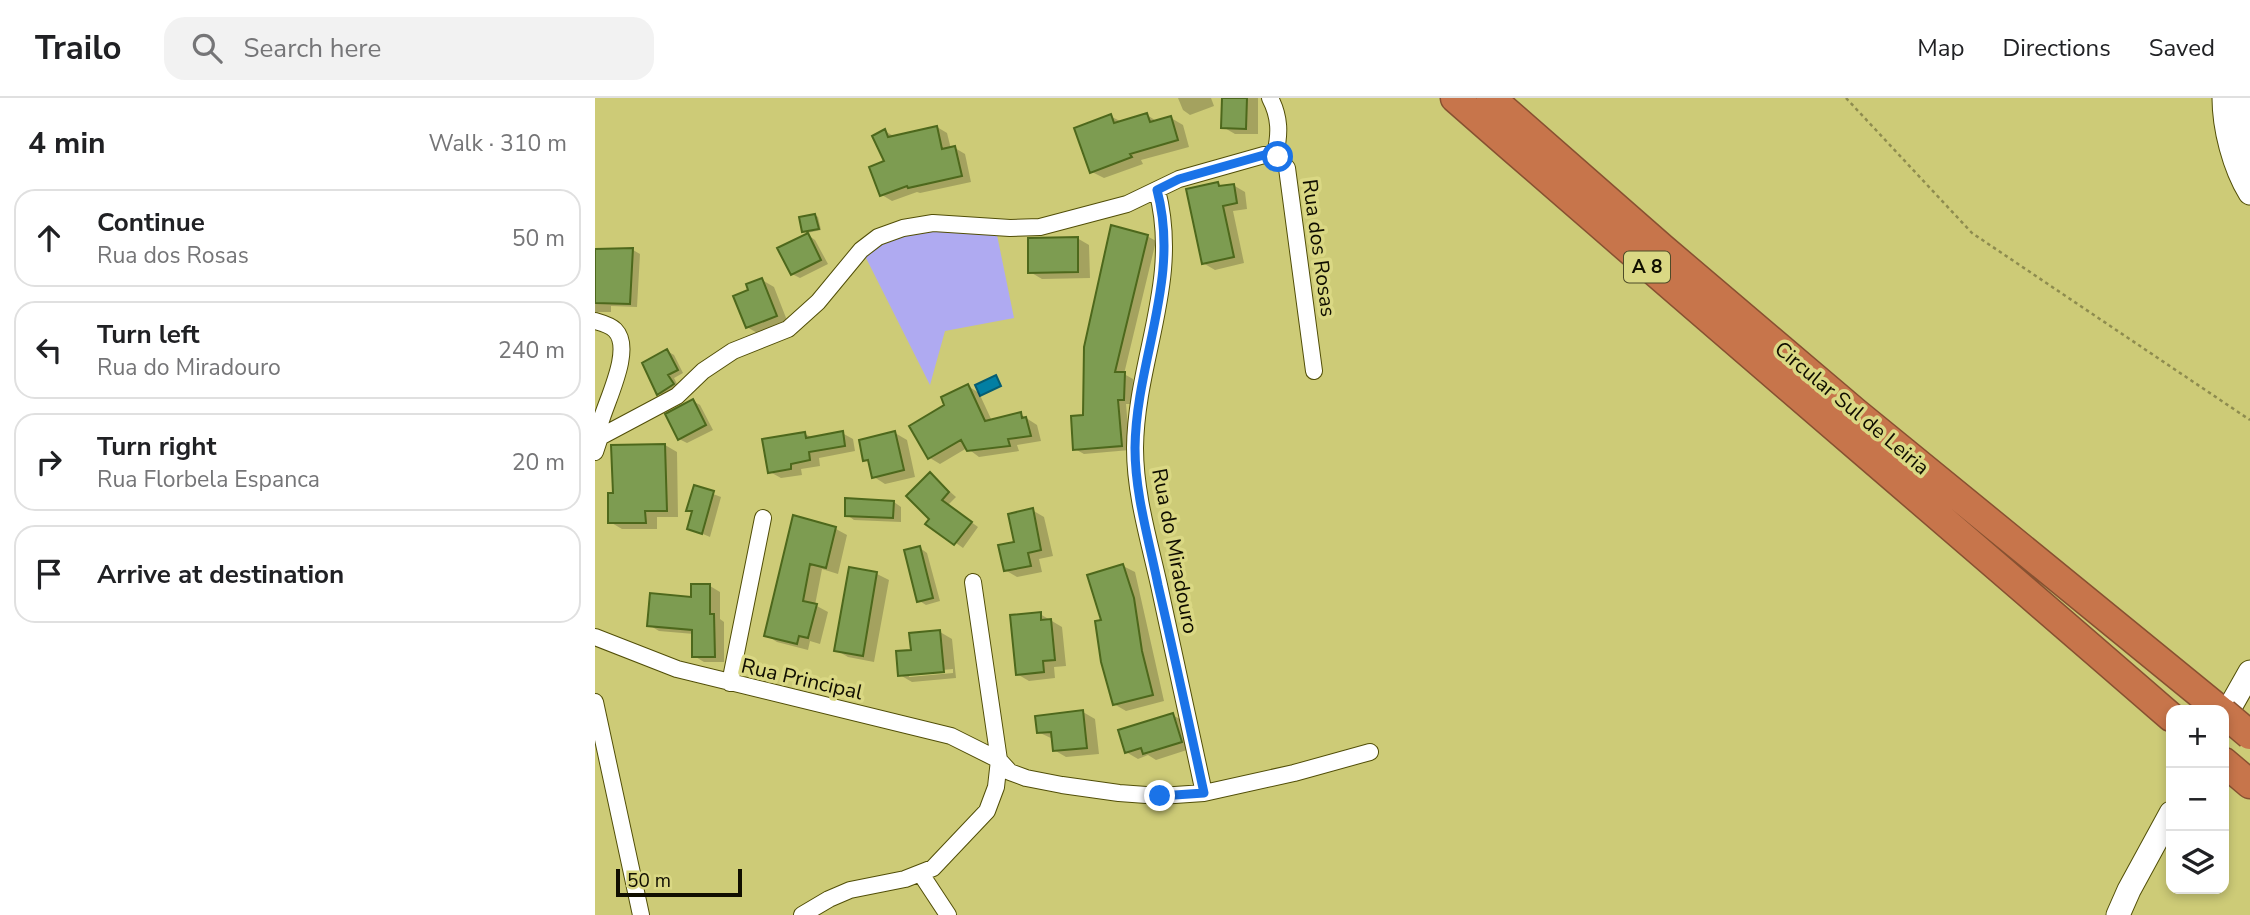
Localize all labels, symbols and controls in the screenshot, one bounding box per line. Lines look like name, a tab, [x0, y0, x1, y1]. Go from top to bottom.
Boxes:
search box	[164, 17, 654, 80]
text: Trailo	[35, 26, 122, 71]
icon: search	[188, 29, 226, 67]
text: Search here	[244, 31, 381, 66]
text: Map	[1917, 32, 1964, 64]
text: Directions	[2002, 32, 2111, 64]
text: Saved	[2149, 32, 2215, 64]
text: 4 min	[28, 123, 106, 164]
text: Walk · 310 m	[428, 128, 567, 159]
route start	[1262, 141, 1293, 172]
street label: Rua dos Rosas	[1295, 177, 1343, 319]
text: Continue	[97, 205, 205, 240]
icon: ahead	[30, 219, 68, 257]
text: 50 m	[512, 223, 565, 254]
text: Rua dos Rosas	[97, 240, 249, 271]
road number: A 8	[1624, 252, 1670, 282]
text: Turn left	[97, 317, 200, 352]
icon: left	[30, 331, 68, 369]
text: 240 m	[498, 335, 565, 366]
street label: Circular Sul de Leiria	[1769, 335, 1935, 481]
text: Rua do Miradouro	[97, 352, 281, 383]
text: Turn right	[97, 429, 216, 464]
icon: right	[30, 443, 68, 481]
text: 20 m	[512, 447, 565, 478]
text: Rua Florbela Espanca	[97, 464, 320, 495]
street label: Rua do Miradouro	[1145, 466, 1205, 636]
icon: arrive	[30, 555, 68, 593]
text: Arrive at destination	[97, 557, 344, 592]
street label: Rua Principal	[738, 651, 866, 707]
map controls	[2166, 705, 2229, 894]
button: +	[2166, 705, 2229, 768]
button: −	[2166, 768, 2229, 831]
route end	[1144, 780, 1175, 811]
button: layers	[2166, 831, 2229, 894]
scale bar	[616, 866, 742, 898]
text: 50 m	[627, 868, 671, 894]

